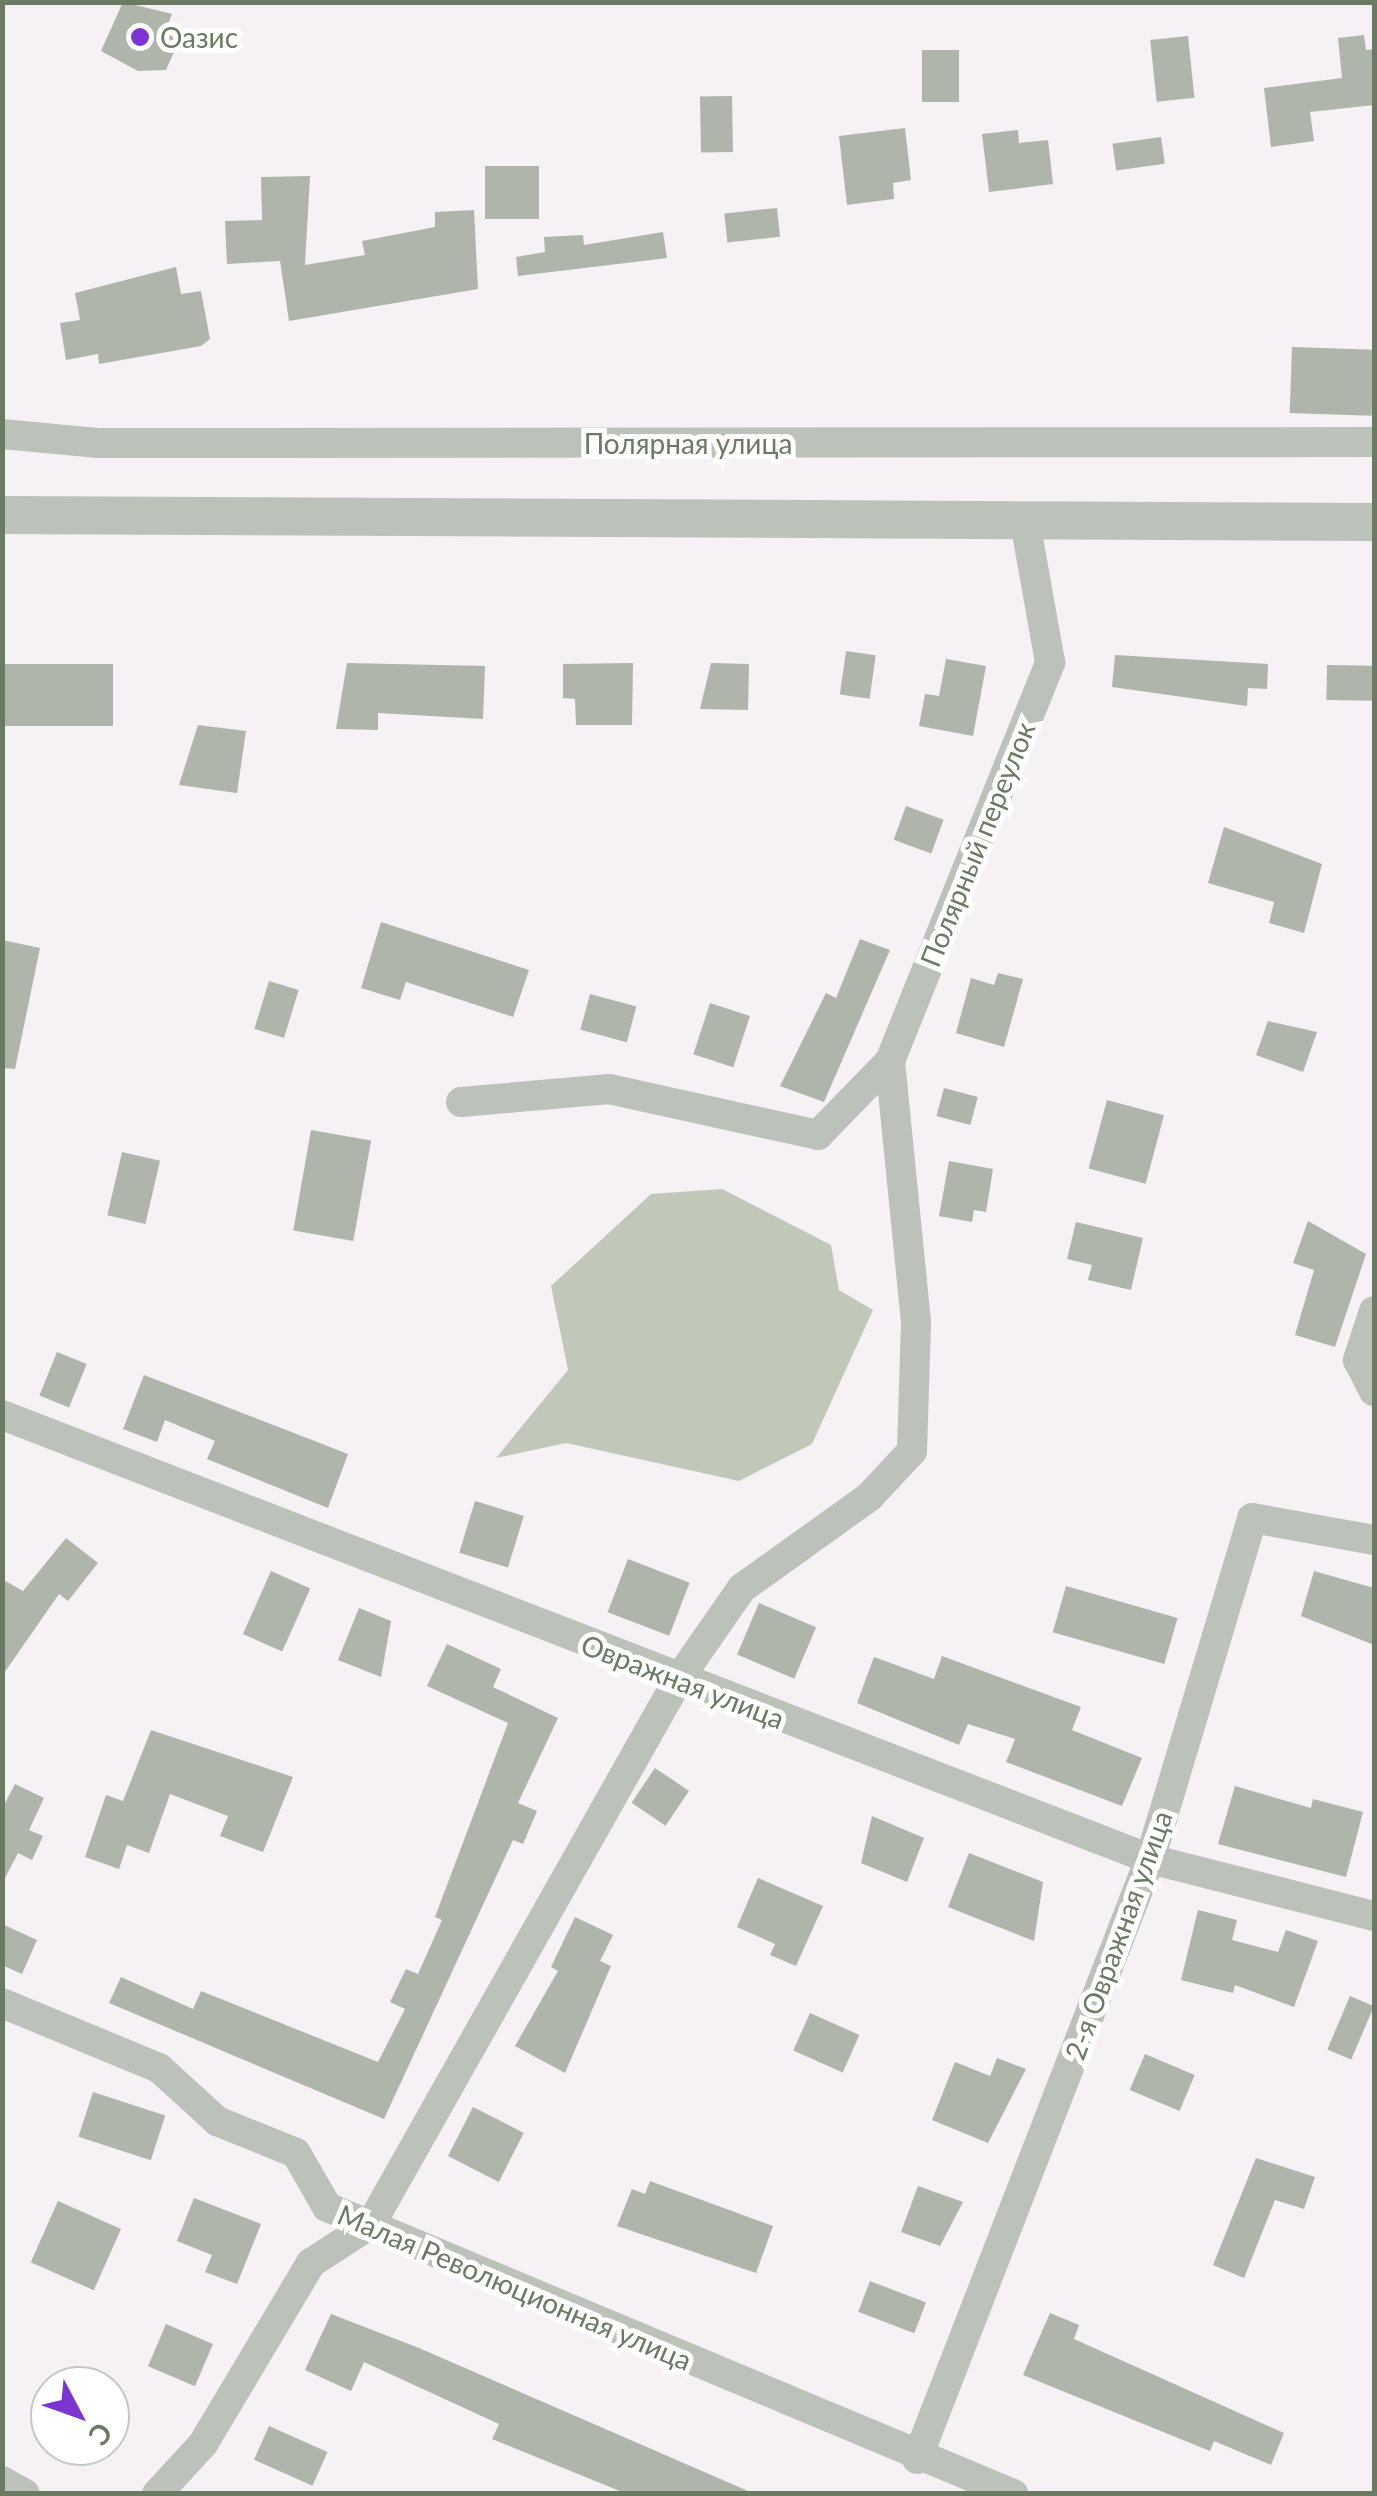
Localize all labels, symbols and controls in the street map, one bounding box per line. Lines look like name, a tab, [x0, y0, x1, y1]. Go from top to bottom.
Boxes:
place label: Оазис	[160, 20, 238, 54]
marker: Оазис	[129, 26, 151, 48]
street label: Полярная улица	[584, 426, 792, 460]
street label: Полярный переулок	[912, 717, 1042, 971]
street label: Овражная улица	[577, 1627, 789, 1735]
street label: 2-я Овражная улица	[1057, 1806, 1179, 2064]
street label: Малая Революционная улица	[333, 2197, 697, 2377]
north arrow	[30, 2366, 130, 2466]
text: С	[82, 2416, 120, 2453]

